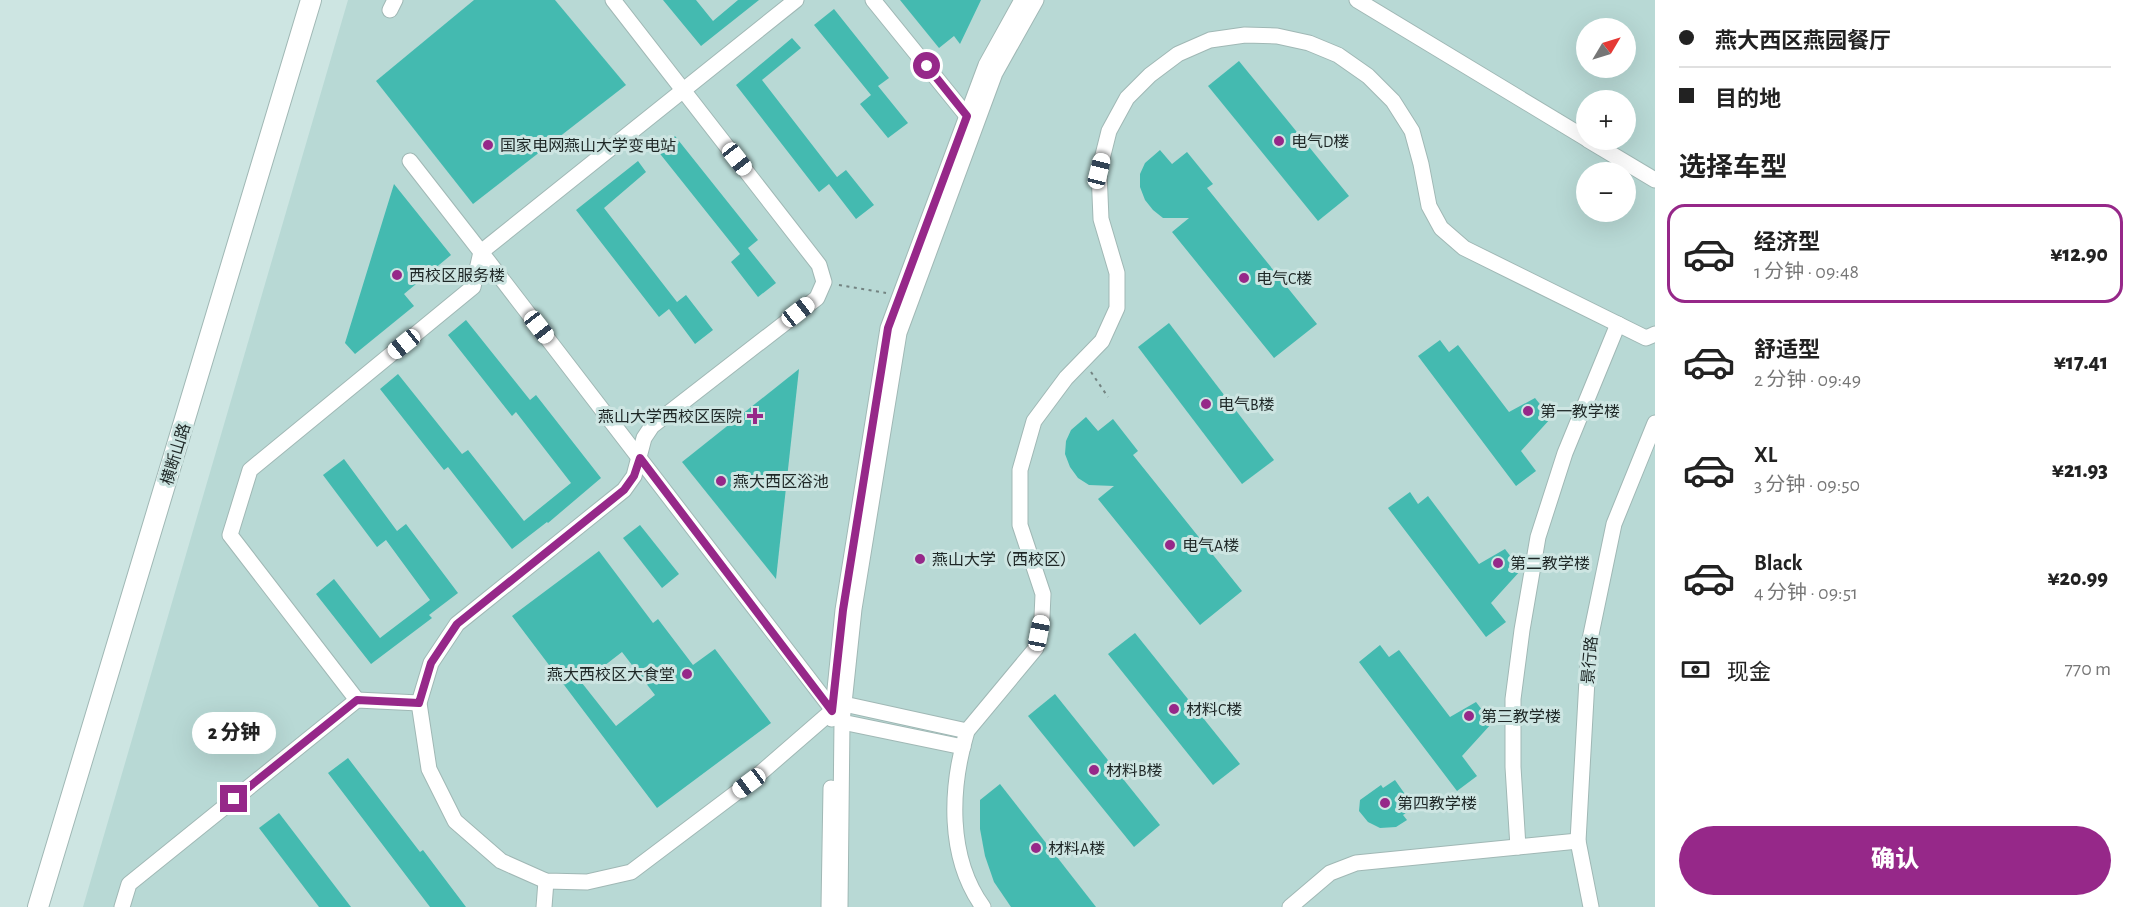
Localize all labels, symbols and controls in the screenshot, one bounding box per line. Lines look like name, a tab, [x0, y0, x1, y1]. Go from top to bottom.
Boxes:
north arrow	[1576, 18, 1636, 78]
map controls	[1576, 18, 1636, 222]
text: 燕大西区燕园餐厅	[1715, 30, 1891, 52]
route start	[913, 52, 940, 79]
text: 目的地	[1715, 88, 1781, 110]
button: +	[1576, 90, 1636, 150]
place label: 电气D楼	[1291, 133, 1349, 150]
marker: 电气D楼	[1272, 134, 1286, 148]
place label: 国家电网燕山大学变电站	[500, 137, 676, 154]
marker: 国家电网燕山大学变电站	[481, 138, 495, 152]
car	[719, 139, 755, 179]
car	[1086, 151, 1112, 191]
text: 选择车型	[1679, 154, 1787, 181]
button: −	[1576, 162, 1636, 222]
icon: car	[1682, 227, 1736, 281]
text: 经济型	[1754, 231, 1820, 253]
text: ¥12.90	[2050, 243, 2108, 265]
text: 1 分钟 · 09:48	[1754, 262, 1859, 282]
place label: 西校区服务楼	[409, 267, 505, 284]
marker: 西校区服务楼	[390, 268, 404, 282]
place label: 电气C楼	[1256, 270, 1312, 287]
marker: 电气C楼	[1237, 271, 1251, 285]
car	[778, 294, 818, 330]
car	[521, 307, 557, 347]
car	[384, 326, 424, 362]
icon: car	[1682, 335, 1736, 389]
text: 舒适型	[1754, 339, 1820, 361]
text: ¥17.41	[2054, 351, 2108, 373]
text: 2 分钟 · 09:49	[1754, 370, 1861, 390]
place label: 电气B楼	[1218, 396, 1275, 413]
marker: 电气B楼	[1199, 397, 1213, 411]
place label: 第一教学楼	[1540, 403, 1620, 420]
marker: 第一教学楼	[1521, 404, 1535, 418]
marker: 燕山大学西校区医院	[746, 407, 764, 425]
place label: 燕山大学西校区医院	[598, 408, 742, 425]
street label: 横断山路	[158, 421, 193, 487]
icon: car	[1682, 443, 1736, 497]
text: XL	[1754, 444, 1777, 466]
text: ¥21.93	[2052, 459, 2108, 481]
place label: 燕大西区浴池	[733, 473, 829, 490]
marker: 燕大西区浴池	[714, 474, 728, 488]
text: 3 分钟 · 09:50	[1754, 475, 1860, 495]
place label: 电气A楼	[1182, 537, 1239, 554]
marker: 电气A楼	[1163, 538, 1177, 552]
place label: 燕山大学（西校区）	[932, 551, 1076, 568]
icon: car	[1682, 551, 1736, 605]
marker: 燕山大学（西校区）	[913, 552, 927, 566]
text: Black	[1754, 552, 1802, 574]
place label: 第二教学楼	[1510, 555, 1590, 572]
marker: 第二教学楼	[1491, 556, 1505, 570]
text: ¥20.99	[2047, 567, 2108, 589]
text: 4 分钟 · 09:51	[1754, 583, 1858, 603]
car	[1027, 614, 1051, 652]
street label: 景行路	[1579, 635, 1600, 685]
icon: cash	[1679, 653, 1712, 686]
text: 770 m	[2064, 659, 2111, 679]
text: 现金	[1727, 661, 1771, 683]
place label: 燕大西校区大食堂	[547, 666, 675, 683]
marker: 燕大西校区大食堂	[680, 667, 694, 681]
place label: 材料C楼	[1186, 701, 1242, 718]
marker: 材料C楼	[1167, 702, 1181, 716]
place label: 第三教学楼	[1481, 708, 1561, 725]
marker: 第三教学楼	[1462, 709, 1476, 723]
callout: 2 分钟	[192, 712, 276, 754]
text: 2 分钟	[208, 723, 260, 743]
place label: 材料B楼	[1106, 762, 1163, 779]
marker: 材料B楼	[1087, 763, 1101, 777]
car	[729, 765, 769, 801]
route end	[220, 785, 247, 812]
place label: 第四教学楼	[1397, 795, 1477, 812]
marker: 第四教学楼	[1378, 796, 1392, 810]
button: 确认	[1679, 826, 2111, 895]
place label: 材料A楼	[1048, 840, 1105, 857]
marker: 材料A楼	[1029, 841, 1043, 855]

